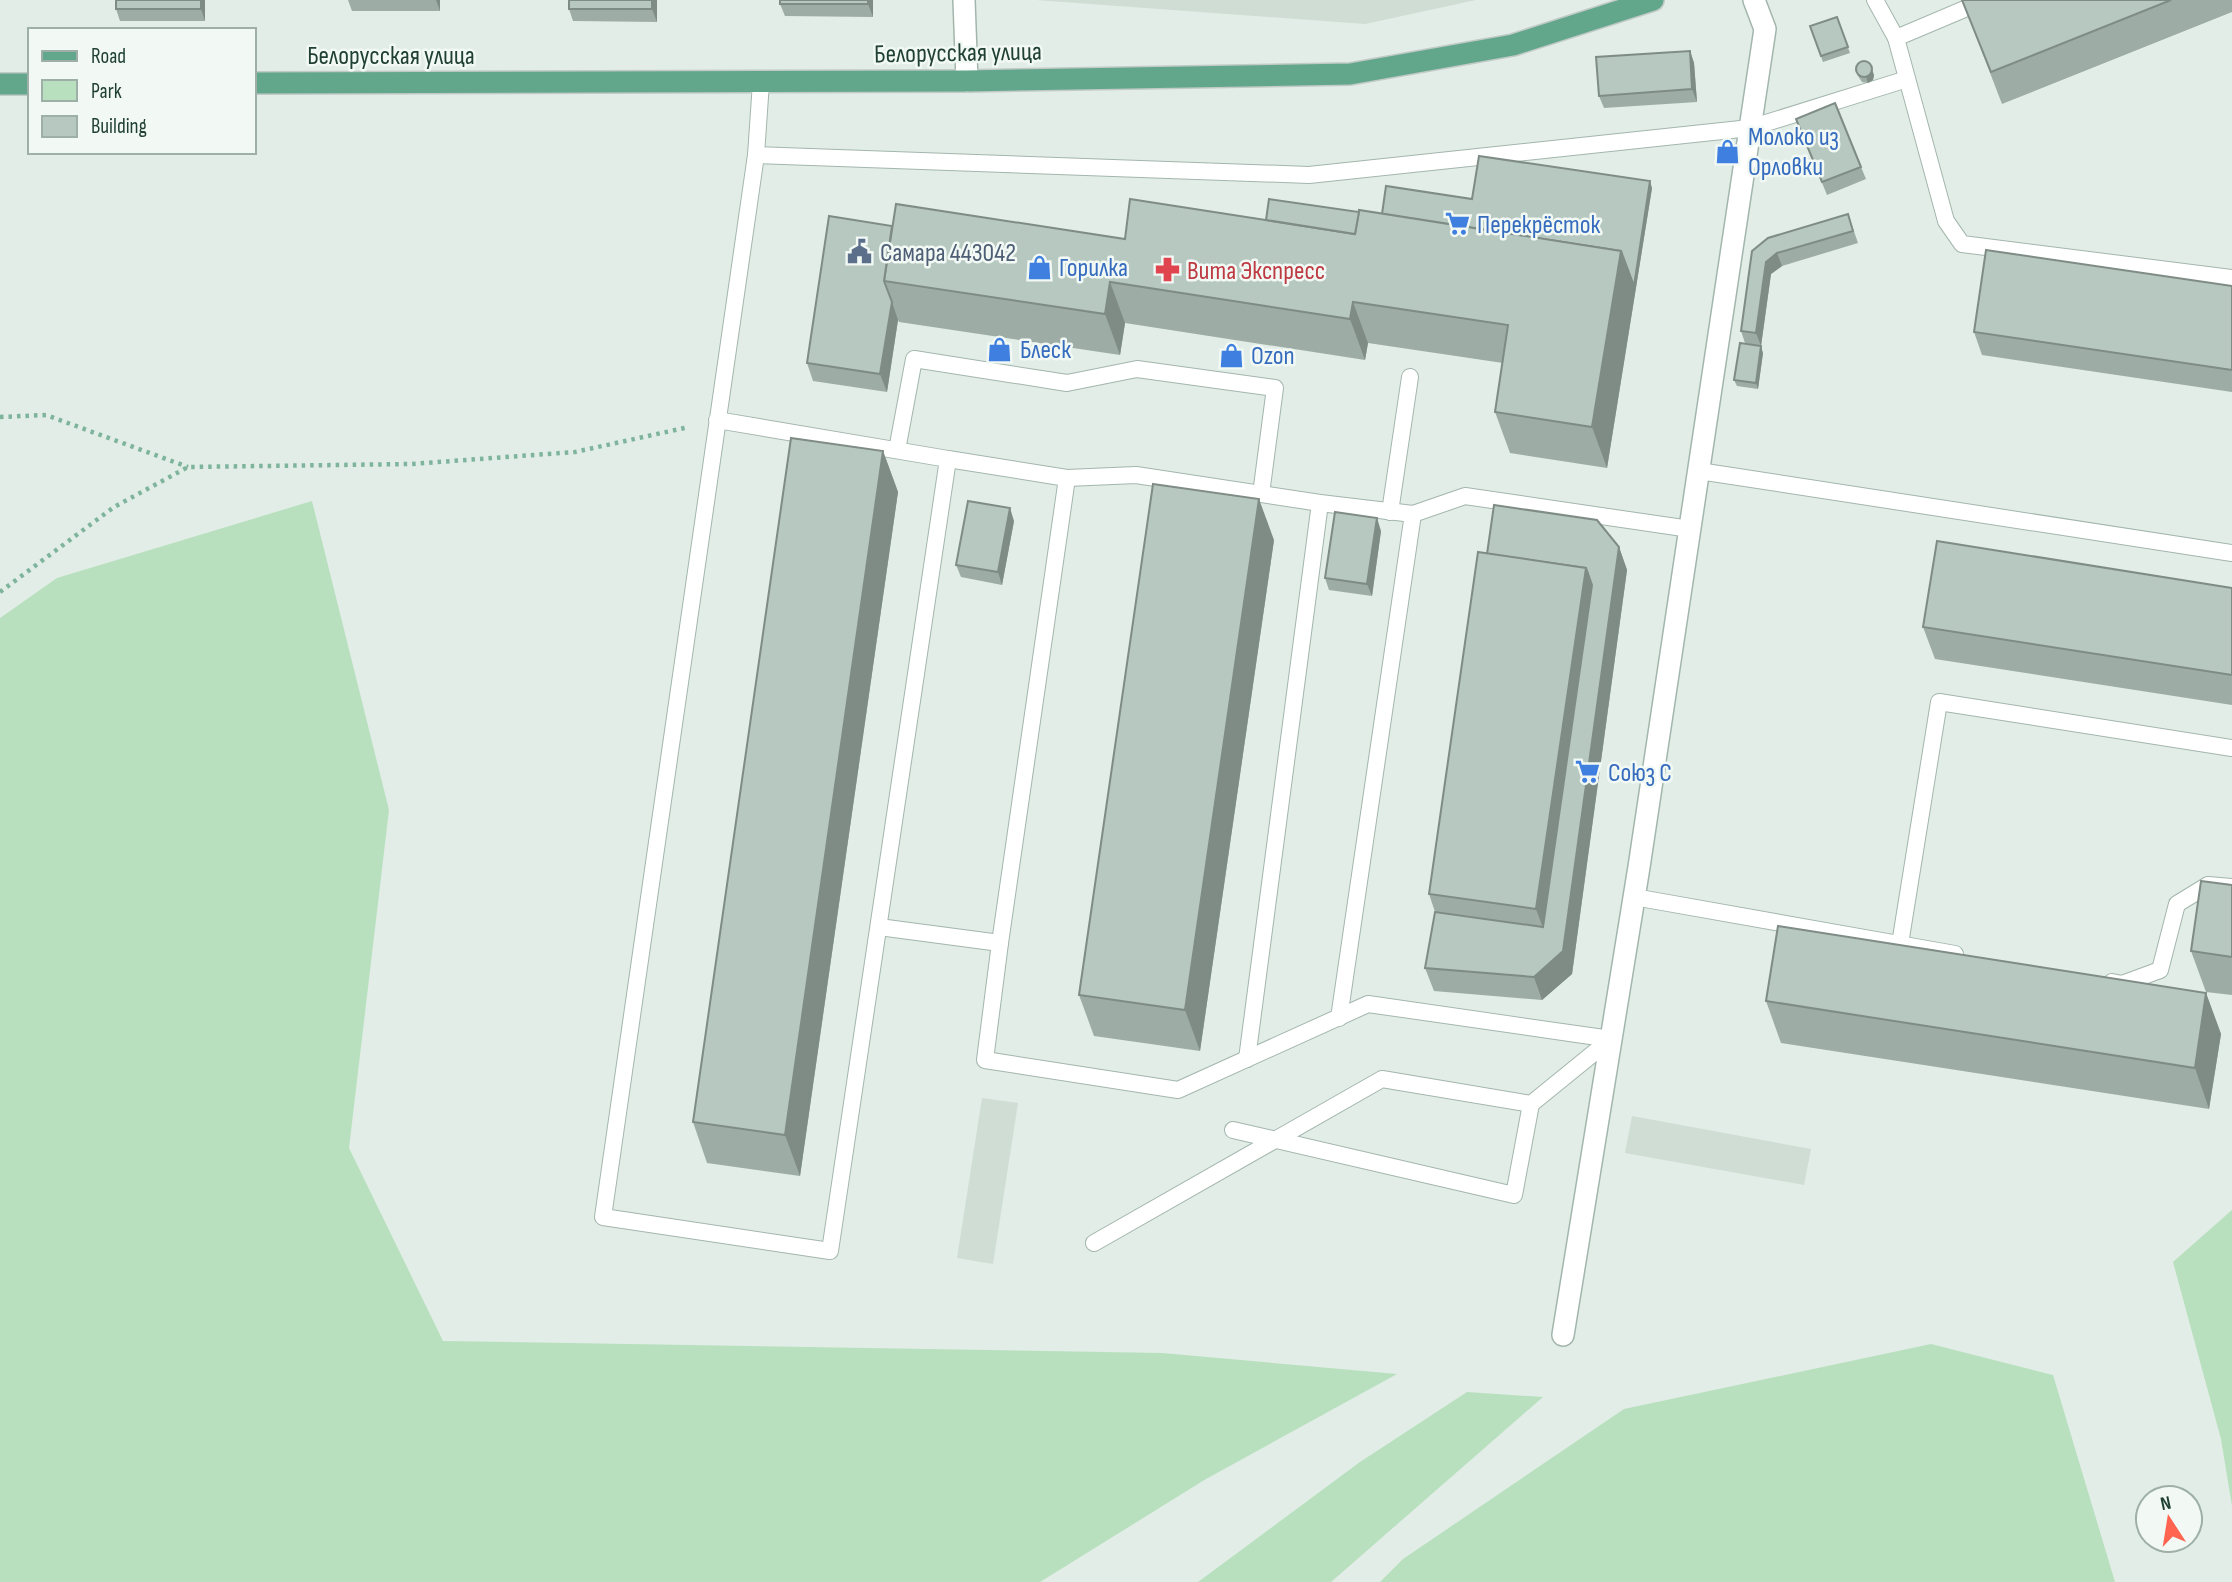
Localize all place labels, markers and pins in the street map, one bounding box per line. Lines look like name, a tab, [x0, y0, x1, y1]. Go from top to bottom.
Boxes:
place label: Молоко из Орловки	[1748, 122, 1839, 183]
shop icon: Молоко из Орловки	[1714, 137, 1742, 165]
supermarket icon: Перекрёсток	[1443, 210, 1471, 238]
place label: Перекрёсток	[1477, 210, 1601, 241]
public building icon: Самара 443042	[846, 238, 874, 266]
place label: Самара 443042	[880, 238, 1016, 269]
shop icon: Горилка	[1025, 253, 1053, 281]
place label: Горилка	[1059, 253, 1128, 284]
pharmacy icon: Вита Экспресс	[1153, 256, 1181, 284]
place label: Вита Экспресс	[1187, 256, 1325, 287]
shop icon: Блеск	[986, 335, 1014, 363]
place label: Блеск	[1020, 335, 1071, 366]
shop icon: Ozon	[1217, 341, 1245, 369]
place label: Ozon	[1251, 341, 1295, 372]
supermarket icon: Союз С	[1574, 758, 1602, 786]
place label: Союз С	[1608, 758, 1672, 789]

